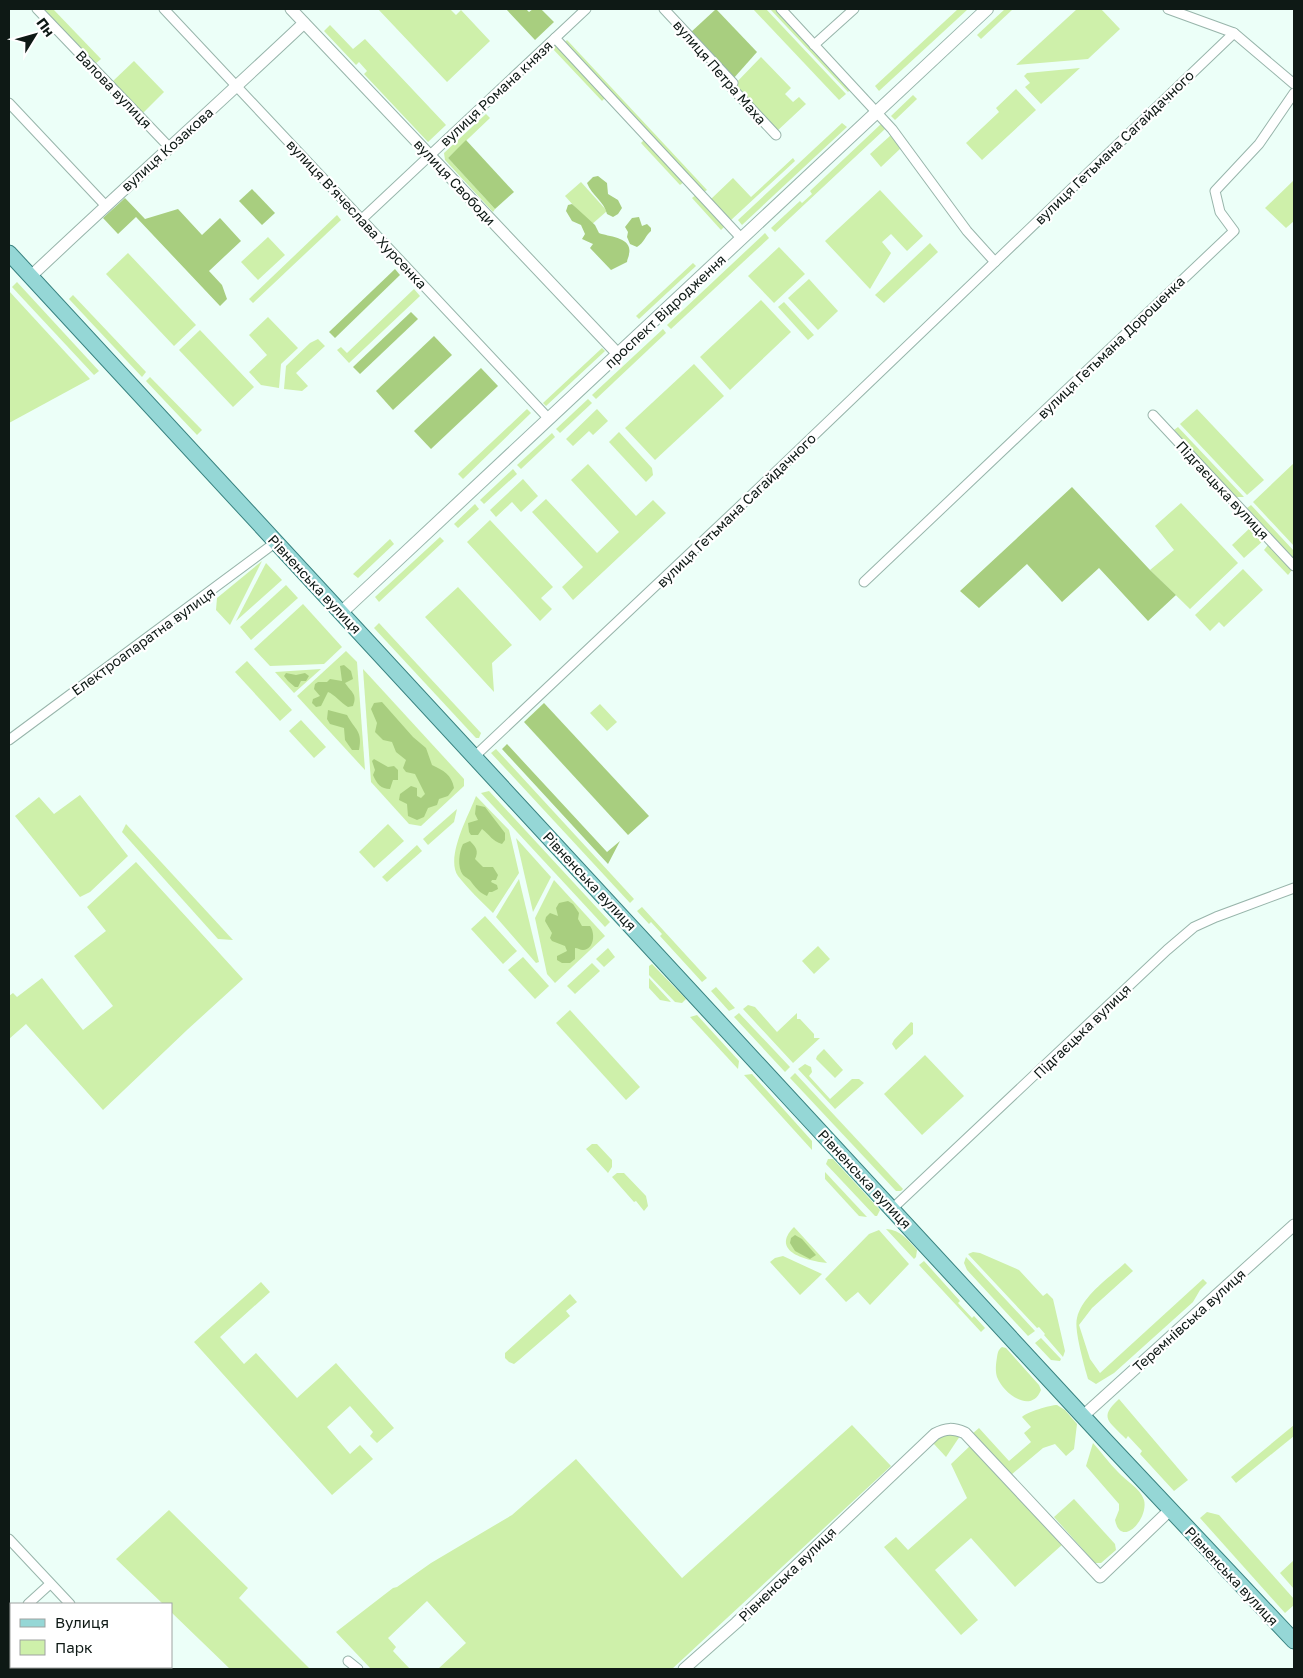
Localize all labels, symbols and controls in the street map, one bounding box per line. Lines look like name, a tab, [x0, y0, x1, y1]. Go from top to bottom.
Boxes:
north arrow	[10, 10, 60, 60]
text: Пн	[33, 14, 58, 40]
street label: вулиця Петра Маха	[670, 16, 770, 128]
street label: вулиця Романа князя	[436, 36, 556, 150]
street label: Валова вулиця	[72, 46, 156, 132]
street label: вулиця Гетьмана Сагайдачного	[1031, 66, 1197, 228]
street label: вулиця Козакова	[118, 103, 216, 195]
street label: вулиця Свободи	[411, 135, 499, 229]
street label: вулиця Вʼячеслава Хурсенка	[283, 136, 431, 292]
street label: проспект Відродження	[601, 251, 729, 371]
street label: вулиця Гетьмана Дорошенка	[1034, 272, 1188, 422]
street label: вулиця Гетьмана Сагайдачного	[653, 429, 819, 591]
street label: Підгаєцька вулиця	[1173, 437, 1273, 543]
street label: Рівненська вулиця	[265, 531, 365, 637]
street label: Електроапаратна вулиця	[68, 583, 218, 699]
street label: Рівненська вулиця	[540, 828, 640, 934]
street label: Підгаєцька вулиця	[1030, 980, 1134, 1082]
street label: Рівненська вулиця	[815, 1126, 915, 1232]
street label: Теремнівська вулиця	[1129, 1265, 1249, 1375]
street label: Рівненська вулиця	[735, 1523, 839, 1625]
street label: Рівненська вулиця	[1182, 1523, 1282, 1629]
legend	[10, 1603, 172, 1668]
text: Вулиця	[55, 1613, 109, 1631]
text: Парк	[55, 1638, 93, 1656]

